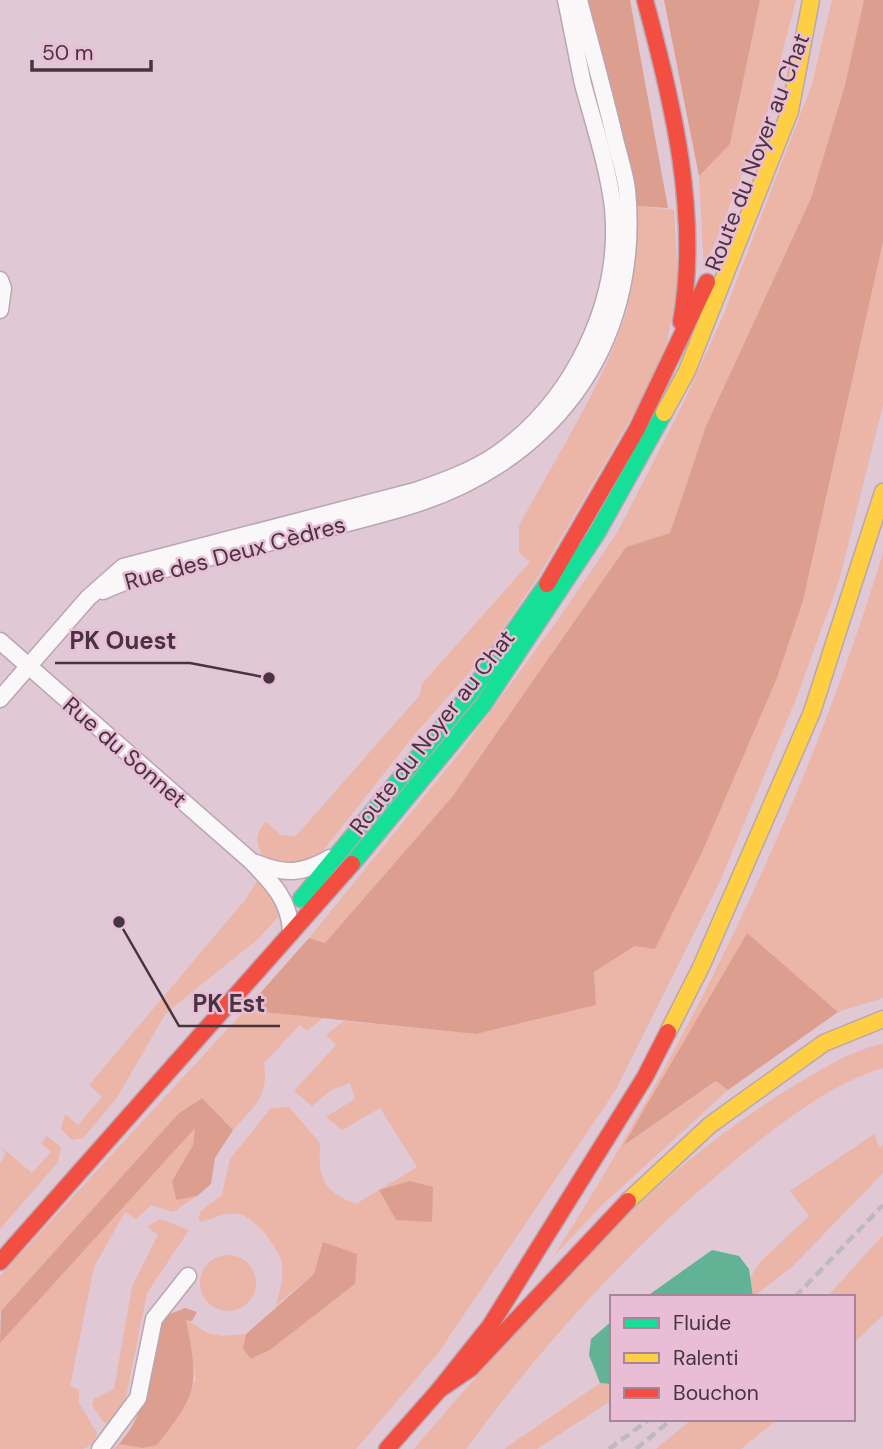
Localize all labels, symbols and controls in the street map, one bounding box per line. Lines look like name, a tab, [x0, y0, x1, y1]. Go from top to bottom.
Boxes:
scale bar	[32, 28, 150, 72]
street label: Route du Noyer au Chat	[698, 29, 816, 275]
text: 50 m	[42, 39, 93, 67]
street label: Rue des Deux Cèdres	[121, 509, 349, 597]
callout: PK Ouest	[55, 618, 190, 663]
street label: Route du Noyer au Chat	[343, 623, 521, 841]
text: PK Ouest	[70, 625, 176, 656]
street label: Rue du Sonnet	[57, 690, 193, 814]
callout: PK Est	[179, 981, 280, 1026]
text: PK Est	[193, 988, 265, 1019]
legend	[610, 1295, 855, 1421]
text: Fluide	[673, 1309, 731, 1337]
text: Ralenti	[673, 1344, 739, 1372]
text: Bouchon	[673, 1379, 759, 1407]

